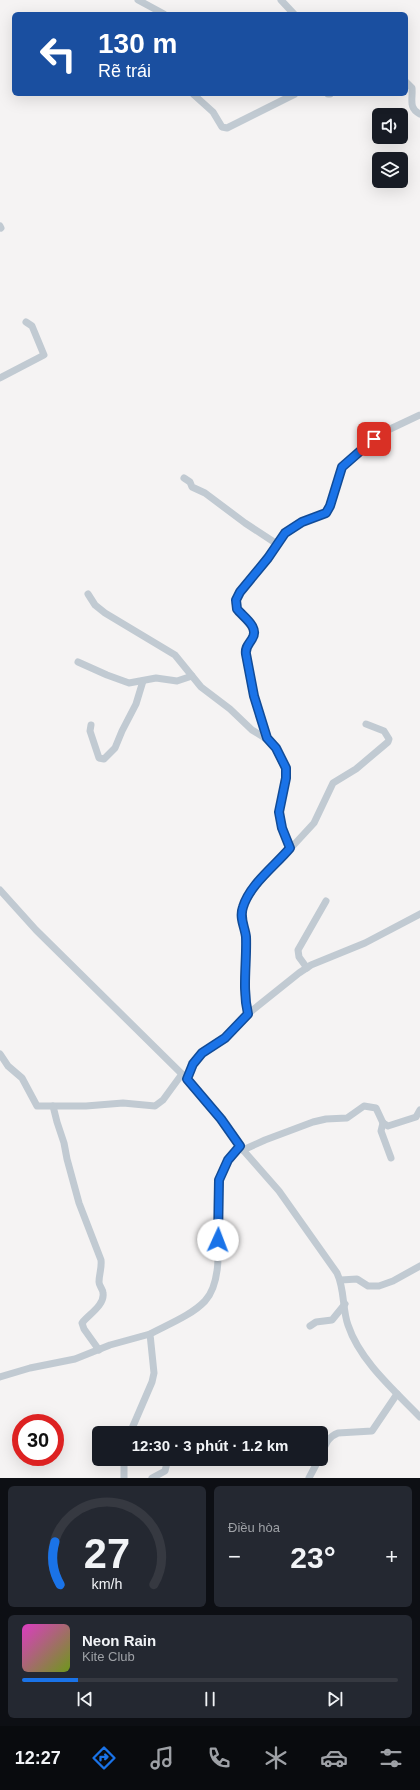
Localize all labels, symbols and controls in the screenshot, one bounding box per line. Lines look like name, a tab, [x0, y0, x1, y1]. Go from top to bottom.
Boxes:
icon: left	[32, 28, 84, 80]
text: 130 m	[98, 28, 177, 59]
text: Rẽ trái	[98, 61, 151, 81]
map controls	[372, 108, 408, 188]
button: sound	[372, 108, 408, 144]
button: layers	[372, 152, 408, 188]
pin	[357, 422, 391, 456]
icon: arrive	[363, 428, 385, 450]
position arrow	[197, 1219, 239, 1261]
speed limit sign: 30	[12, 1414, 64, 1466]
text: 12:30 · 3 phút · 1.2 km	[132, 1437, 288, 1454]
text: Điều hòa	[228, 1520, 280, 1535]
text: 27	[84, 1529, 130, 1576]
text: 23°	[290, 1541, 336, 1574]
text: −	[228, 1544, 241, 1569]
text: +	[385, 1544, 398, 1569]
text: km/h	[92, 1575, 123, 1591]
text: Neon Rain	[82, 1632, 156, 1649]
text: Kite Club	[82, 1649, 135, 1664]
icon: previous	[74, 1688, 96, 1710]
icon: pause	[199, 1688, 221, 1710]
icon: next	[324, 1688, 346, 1710]
icon: directions	[90, 1744, 118, 1772]
icon: music	[148, 1744, 176, 1772]
icon: phone	[205, 1744, 233, 1772]
icon: climate	[262, 1744, 290, 1772]
icon: car	[320, 1744, 348, 1772]
icon: filters	[377, 1744, 405, 1772]
text: 12:27	[15, 1748, 61, 1768]

